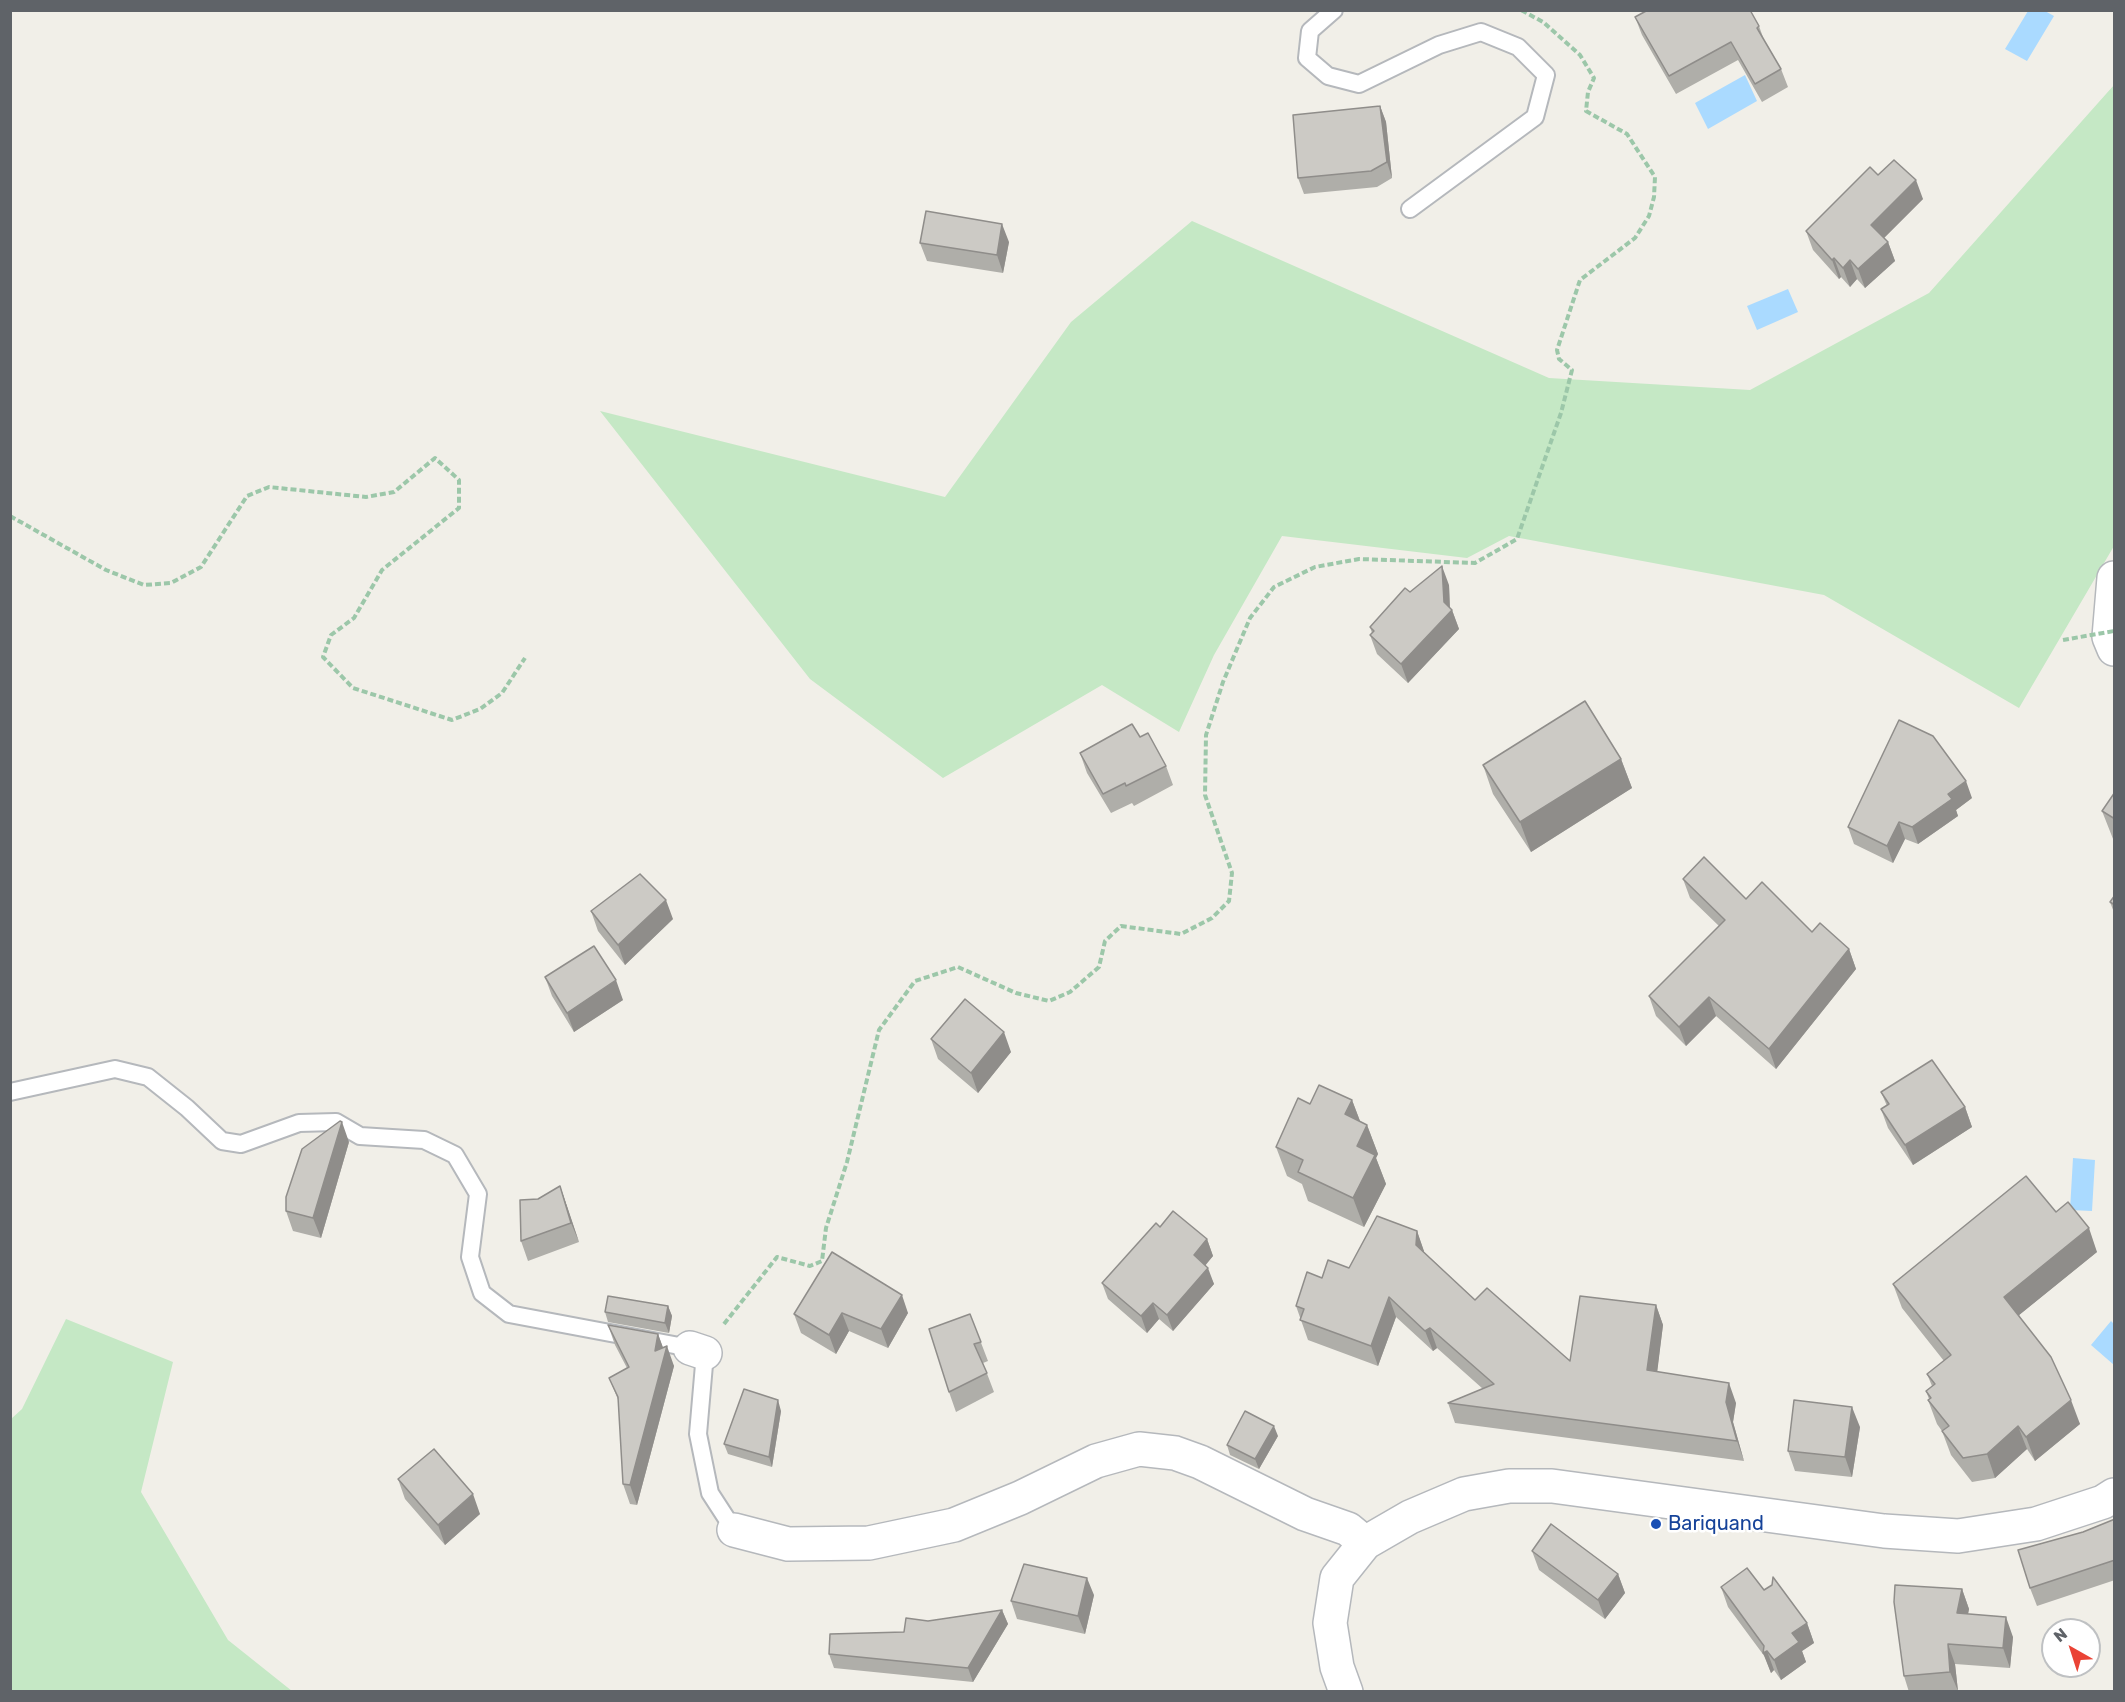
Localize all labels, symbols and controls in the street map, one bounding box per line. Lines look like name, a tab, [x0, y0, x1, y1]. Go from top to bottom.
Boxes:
place label: Bariquand	[1668, 1512, 1764, 1536]
marker: Bariquand	[1649, 1517, 1663, 1531]
north arrow	[2041, 1618, 2101, 1678]
text: N	[2050, 1624, 2071, 1646]

